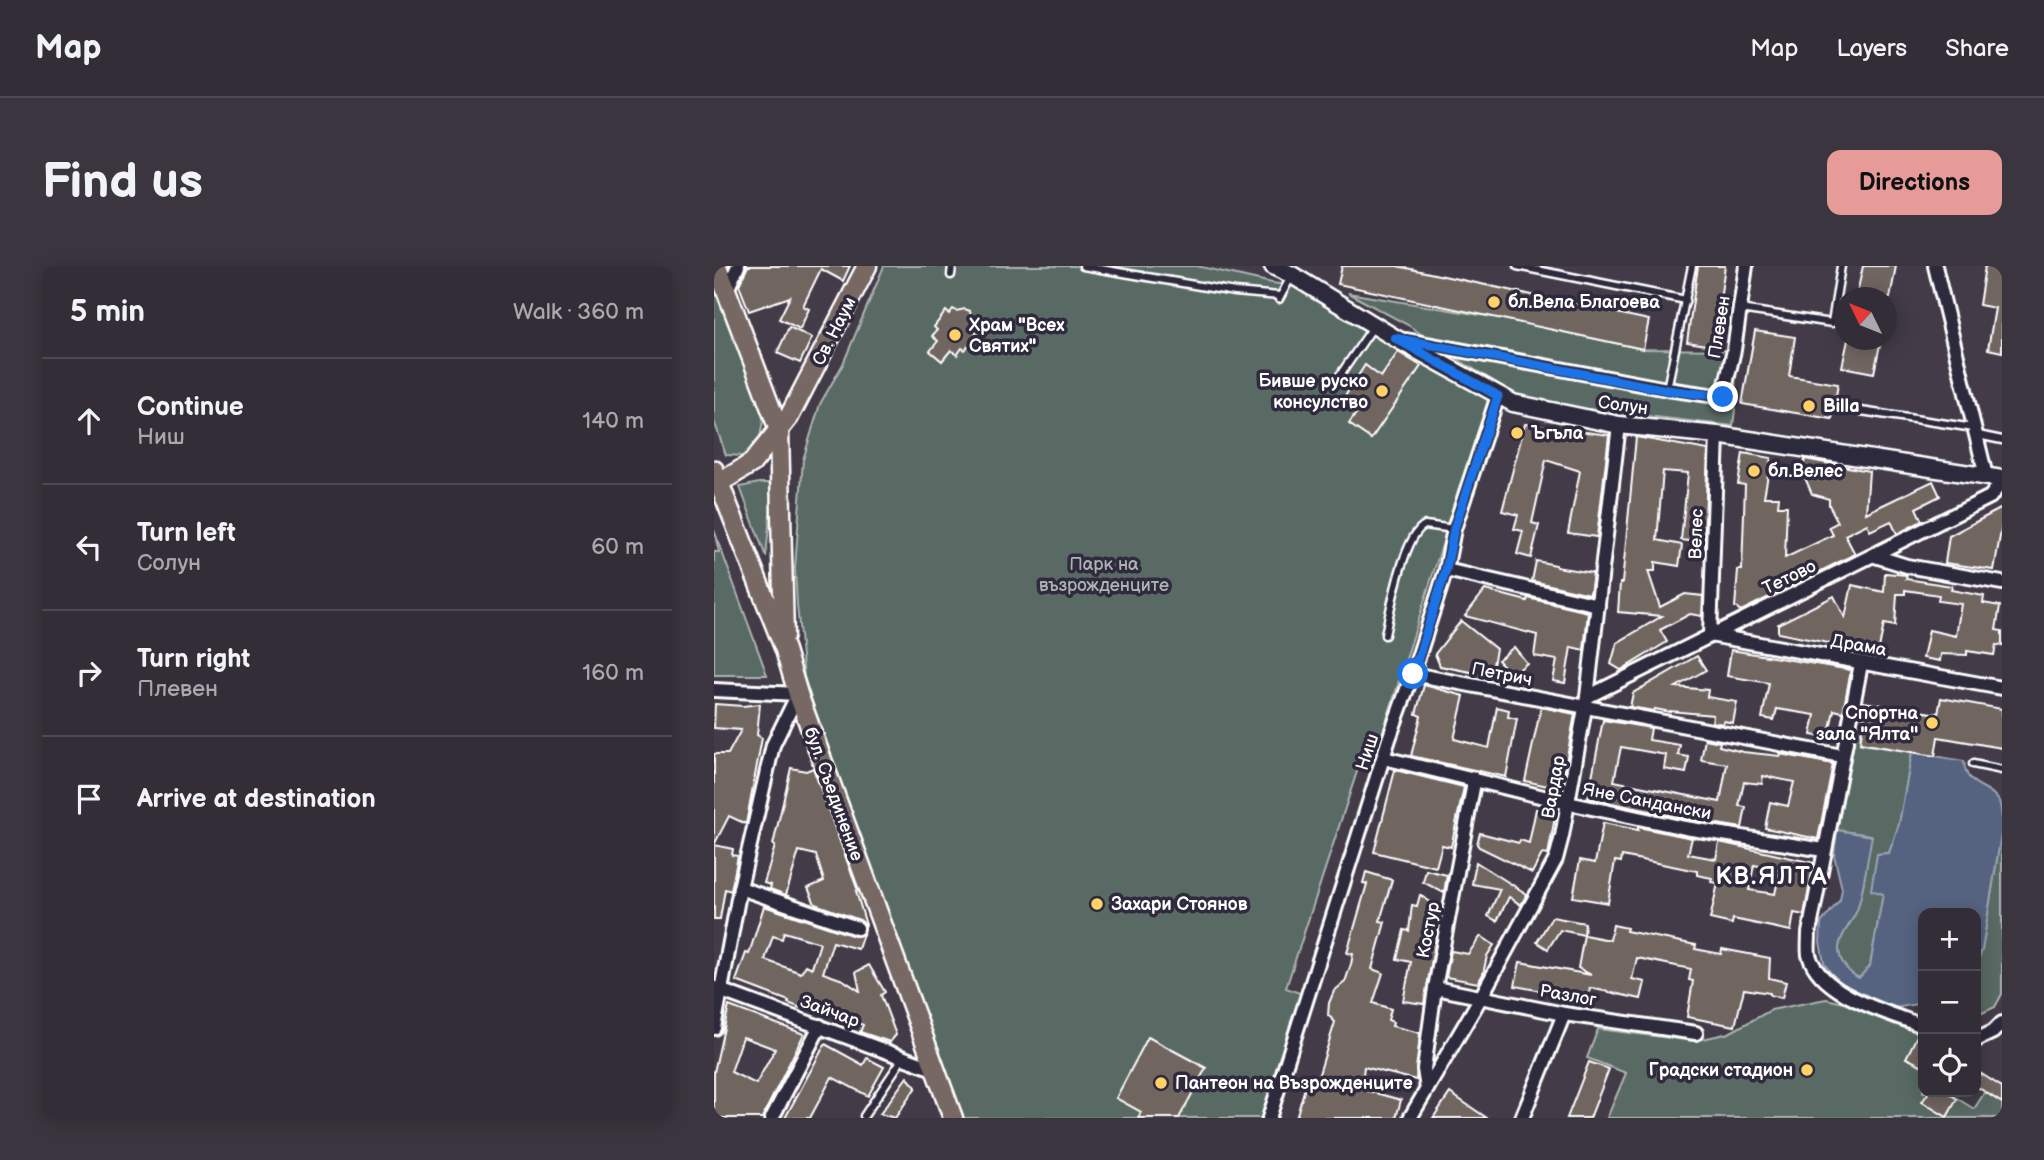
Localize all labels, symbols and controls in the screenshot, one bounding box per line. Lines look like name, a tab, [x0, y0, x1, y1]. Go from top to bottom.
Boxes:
text: Map	[35, 28, 101, 68]
text: Map	[1750, 34, 1798, 63]
text: Layers	[1836, 34, 1907, 63]
text: Share	[1945, 34, 2009, 63]
button: Directions	[1827, 150, 2002, 215]
text: Find us	[42, 153, 203, 212]
north arrow	[1834, 287, 1897, 350]
place label: бл.Вела Благоева	[1508, 292, 1660, 313]
street label: Св. Наум	[808, 293, 861, 369]
text: 5 min	[70, 294, 145, 330]
marker: бл.Вела Благоева	[1486, 294, 1502, 310]
street label: Плевен	[1704, 294, 1735, 360]
text: Walk · 360 m	[513, 298, 644, 326]
place label: Храм "Всех Святих"	[968, 315, 1065, 357]
marker: Храм "Всех Святих"	[947, 327, 963, 343]
place label: Бивше руско консулство	[1259, 371, 1368, 413]
route end	[1707, 381, 1738, 412]
marker: Бивше руско консулство	[1374, 383, 1390, 399]
text: Continue	[137, 392, 244, 423]
street label: Солун	[1597, 392, 1649, 419]
place label: Billa	[1823, 396, 1859, 417]
marker: Billa	[1801, 398, 1817, 414]
icon: ahead	[70, 402, 108, 440]
text: 140 m	[582, 407, 644, 435]
text: Ниш	[137, 423, 185, 451]
place label: Ъгъла	[1531, 423, 1584, 444]
marker: Ъгъла	[1509, 425, 1525, 441]
place label: бл.Велес	[1768, 461, 1843, 482]
marker: бл.Велес	[1746, 463, 1762, 479]
street label: Велес	[1685, 508, 1708, 560]
text: Turn left	[137, 518, 236, 549]
icon: left	[70, 528, 108, 566]
text: 60 m	[591, 533, 644, 561]
text: Солун	[137, 549, 201, 577]
park label: Парк на възрожденците	[1039, 554, 1169, 596]
street label: Тетово	[1759, 556, 1819, 599]
street label: Драма	[1829, 630, 1889, 661]
text: Turn right	[137, 644, 250, 675]
icon: right	[70, 654, 108, 692]
route start	[1397, 658, 1428, 689]
street label: Петрич	[1470, 658, 1534, 691]
text: 160 m	[582, 659, 644, 687]
text: Плевен	[137, 675, 218, 703]
place label: Спортна зала "Ялта''	[1816, 703, 1919, 745]
marker: Спортна зала "Ялта''	[1924, 715, 1940, 731]
street label: бул. Съединение	[800, 725, 867, 864]
street label: Ниш	[1352, 731, 1383, 773]
street label: Вардар	[1538, 754, 1569, 820]
street label: Яне Сандански	[1581, 779, 1713, 824]
icon: arrive	[70, 780, 108, 818]
text: Arrive at destination	[137, 784, 376, 815]
district label: КВ.ЯЛТА	[1716, 862, 1828, 891]
place label: Захари Стоянов	[1111, 894, 1248, 915]
marker: Захари Стоянов	[1089, 896, 1105, 912]
street label: Костур	[1413, 900, 1444, 960]
map controls	[1918, 908, 1981, 1097]
button: +	[1918, 908, 1981, 971]
button: −	[1918, 971, 1981, 1034]
street label: Разлог	[1538, 980, 1598, 1011]
street label: Зайчар	[797, 991, 862, 1032]
button: locate	[1918, 1034, 1981, 1097]
place label: Градски стадион	[1649, 1060, 1793, 1081]
marker: Градски стадион	[1799, 1062, 1815, 1078]
place label: Пантеон на Възрожденците	[1175, 1073, 1413, 1094]
marker: Пантеон на Възрожденците	[1153, 1075, 1169, 1091]

